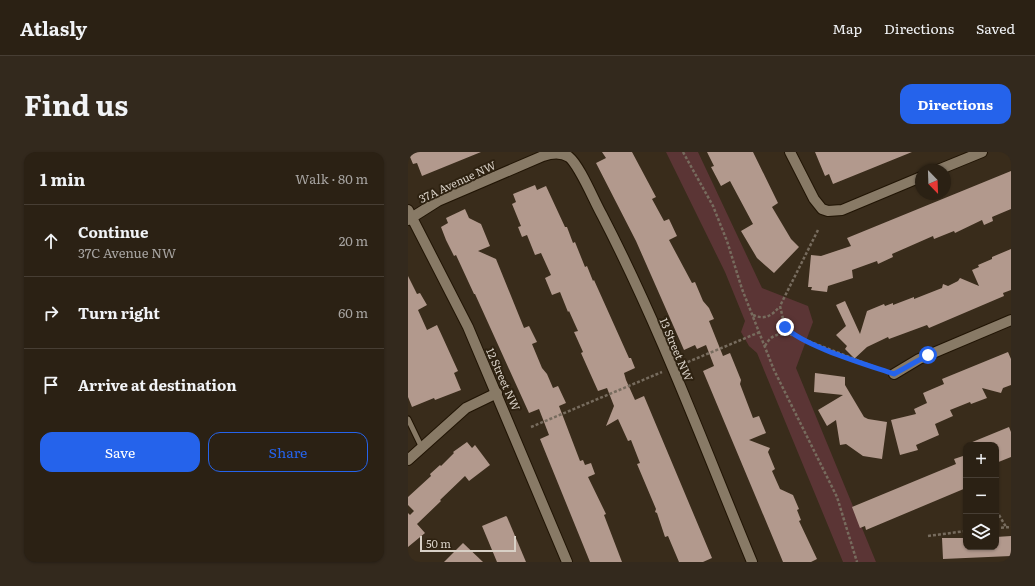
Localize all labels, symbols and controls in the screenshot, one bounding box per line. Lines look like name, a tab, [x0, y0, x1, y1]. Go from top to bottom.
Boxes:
text: Atlasly	[20, 14, 87, 42]
text: Map	[832, 18, 862, 38]
text: Directions	[884, 18, 954, 38]
text: Saved	[976, 18, 1015, 38]
text: Find us	[24, 83, 128, 125]
button: Directions	[900, 84, 1011, 124]
street label: 37A Avenue NW	[416, 156, 498, 206]
north arrow	[915, 164, 951, 200]
text: 1 min	[40, 166, 85, 191]
text: Walk · 80 m	[295, 169, 368, 188]
text: Continue	[78, 220, 148, 243]
icon: ahead	[40, 230, 62, 252]
text: 20 m	[339, 231, 368, 250]
text: 37C Avenue NW	[78, 243, 176, 262]
text: Turn right	[78, 301, 160, 324]
icon: right	[40, 302, 62, 324]
text: 60 m	[338, 303, 368, 322]
street label: 13 Street NW	[656, 315, 698, 383]
route end	[776, 318, 794, 336]
street label: 12 Street NW	[483, 345, 525, 413]
route start	[919, 346, 937, 364]
text: Arrive at destination	[78, 373, 237, 396]
icon: arrive	[40, 374, 62, 396]
button: Save	[40, 432, 200, 472]
button: Share	[208, 432, 368, 472]
map controls	[963, 442, 999, 550]
button: +	[963, 442, 999, 478]
button: −	[963, 478, 999, 514]
button: layers	[963, 514, 999, 550]
scale bar	[420, 534, 516, 553]
text: 50 m	[426, 535, 451, 551]

